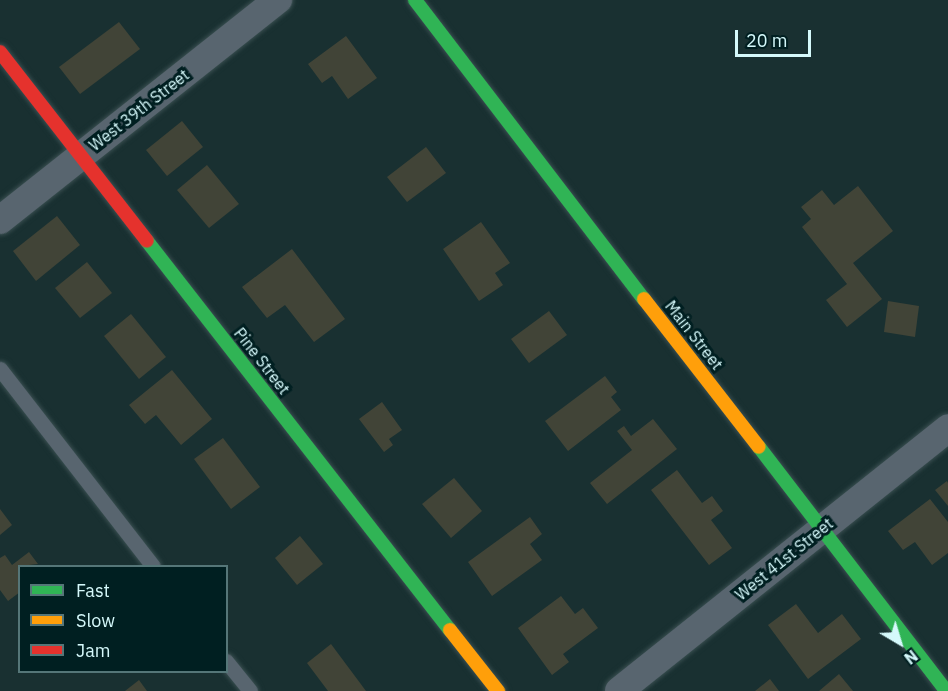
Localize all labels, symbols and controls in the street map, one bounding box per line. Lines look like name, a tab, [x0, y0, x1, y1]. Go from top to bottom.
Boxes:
scale bar	[738, 18, 814, 56]
text: 20 m	[746, 29, 788, 52]
street label: West 39th Street	[85, 65, 193, 155]
street label: Main Street	[661, 297, 727, 373]
street label: Pine Street	[230, 324, 294, 398]
street label: West 41st Street	[731, 514, 837, 604]
legend	[18, 565, 228, 673]
text: Fast	[76, 579, 110, 602]
text: Slow	[76, 609, 115, 632]
north arrow	[870, 613, 930, 673]
text: Jam	[76, 639, 111, 662]
text: N	[900, 646, 922, 669]

